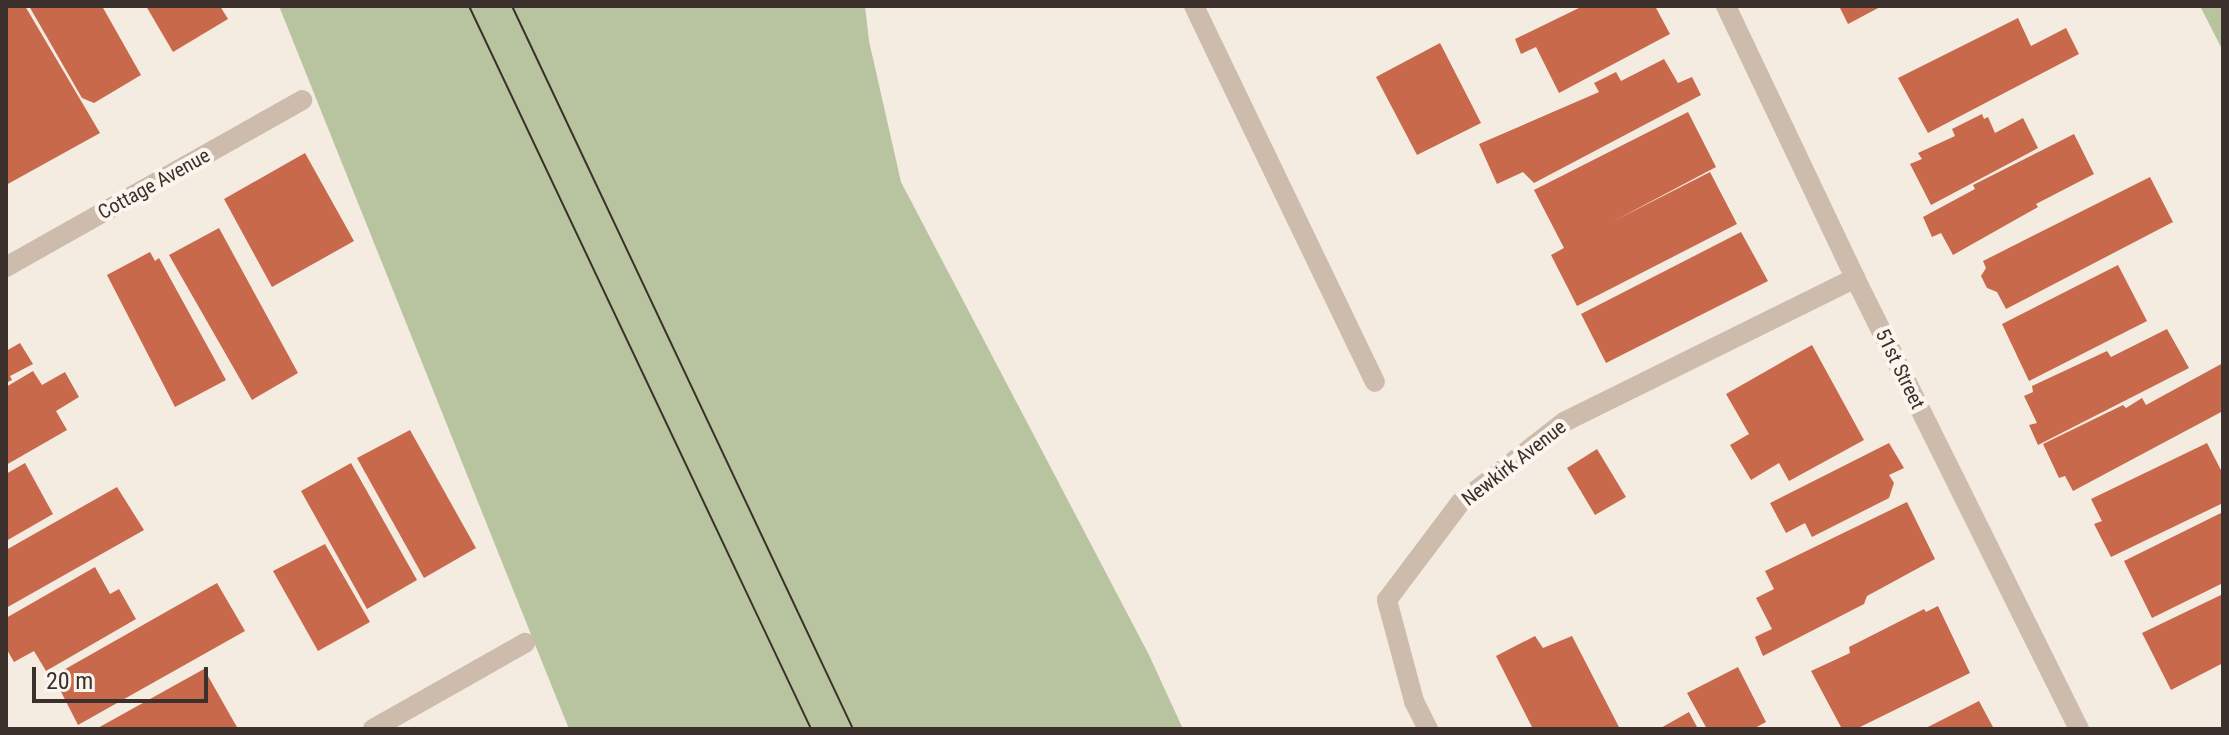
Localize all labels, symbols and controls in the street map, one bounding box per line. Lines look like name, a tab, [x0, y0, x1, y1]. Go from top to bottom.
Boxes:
street label: Cottage Avenue	[94, 143, 214, 225]
street label: 51st Street	[1870, 325, 1930, 413]
street label: Newkirk Avenue	[1457, 415, 1571, 511]
scale bar	[36, 651, 212, 701]
text: 20 m	[46, 667, 93, 695]

